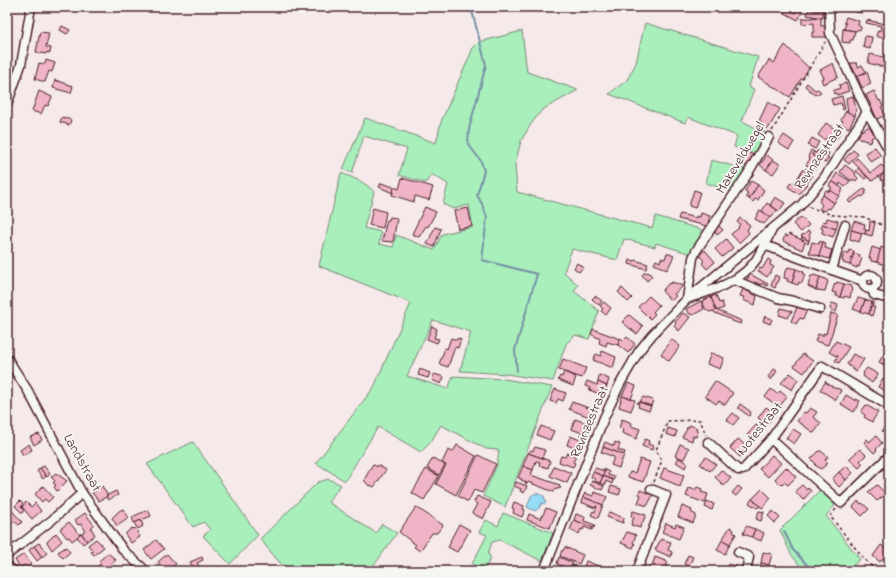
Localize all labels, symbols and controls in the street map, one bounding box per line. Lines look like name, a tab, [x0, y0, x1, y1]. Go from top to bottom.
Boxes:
street label: Makeveldwegel	[711, 118, 772, 199]
street label: Revinzestraat	[789, 119, 851, 195]
street label: Revinzestraat	[565, 382, 615, 462]
street label: Notestraat	[732, 397, 788, 460]
street label: Landstraat	[57, 430, 107, 496]

